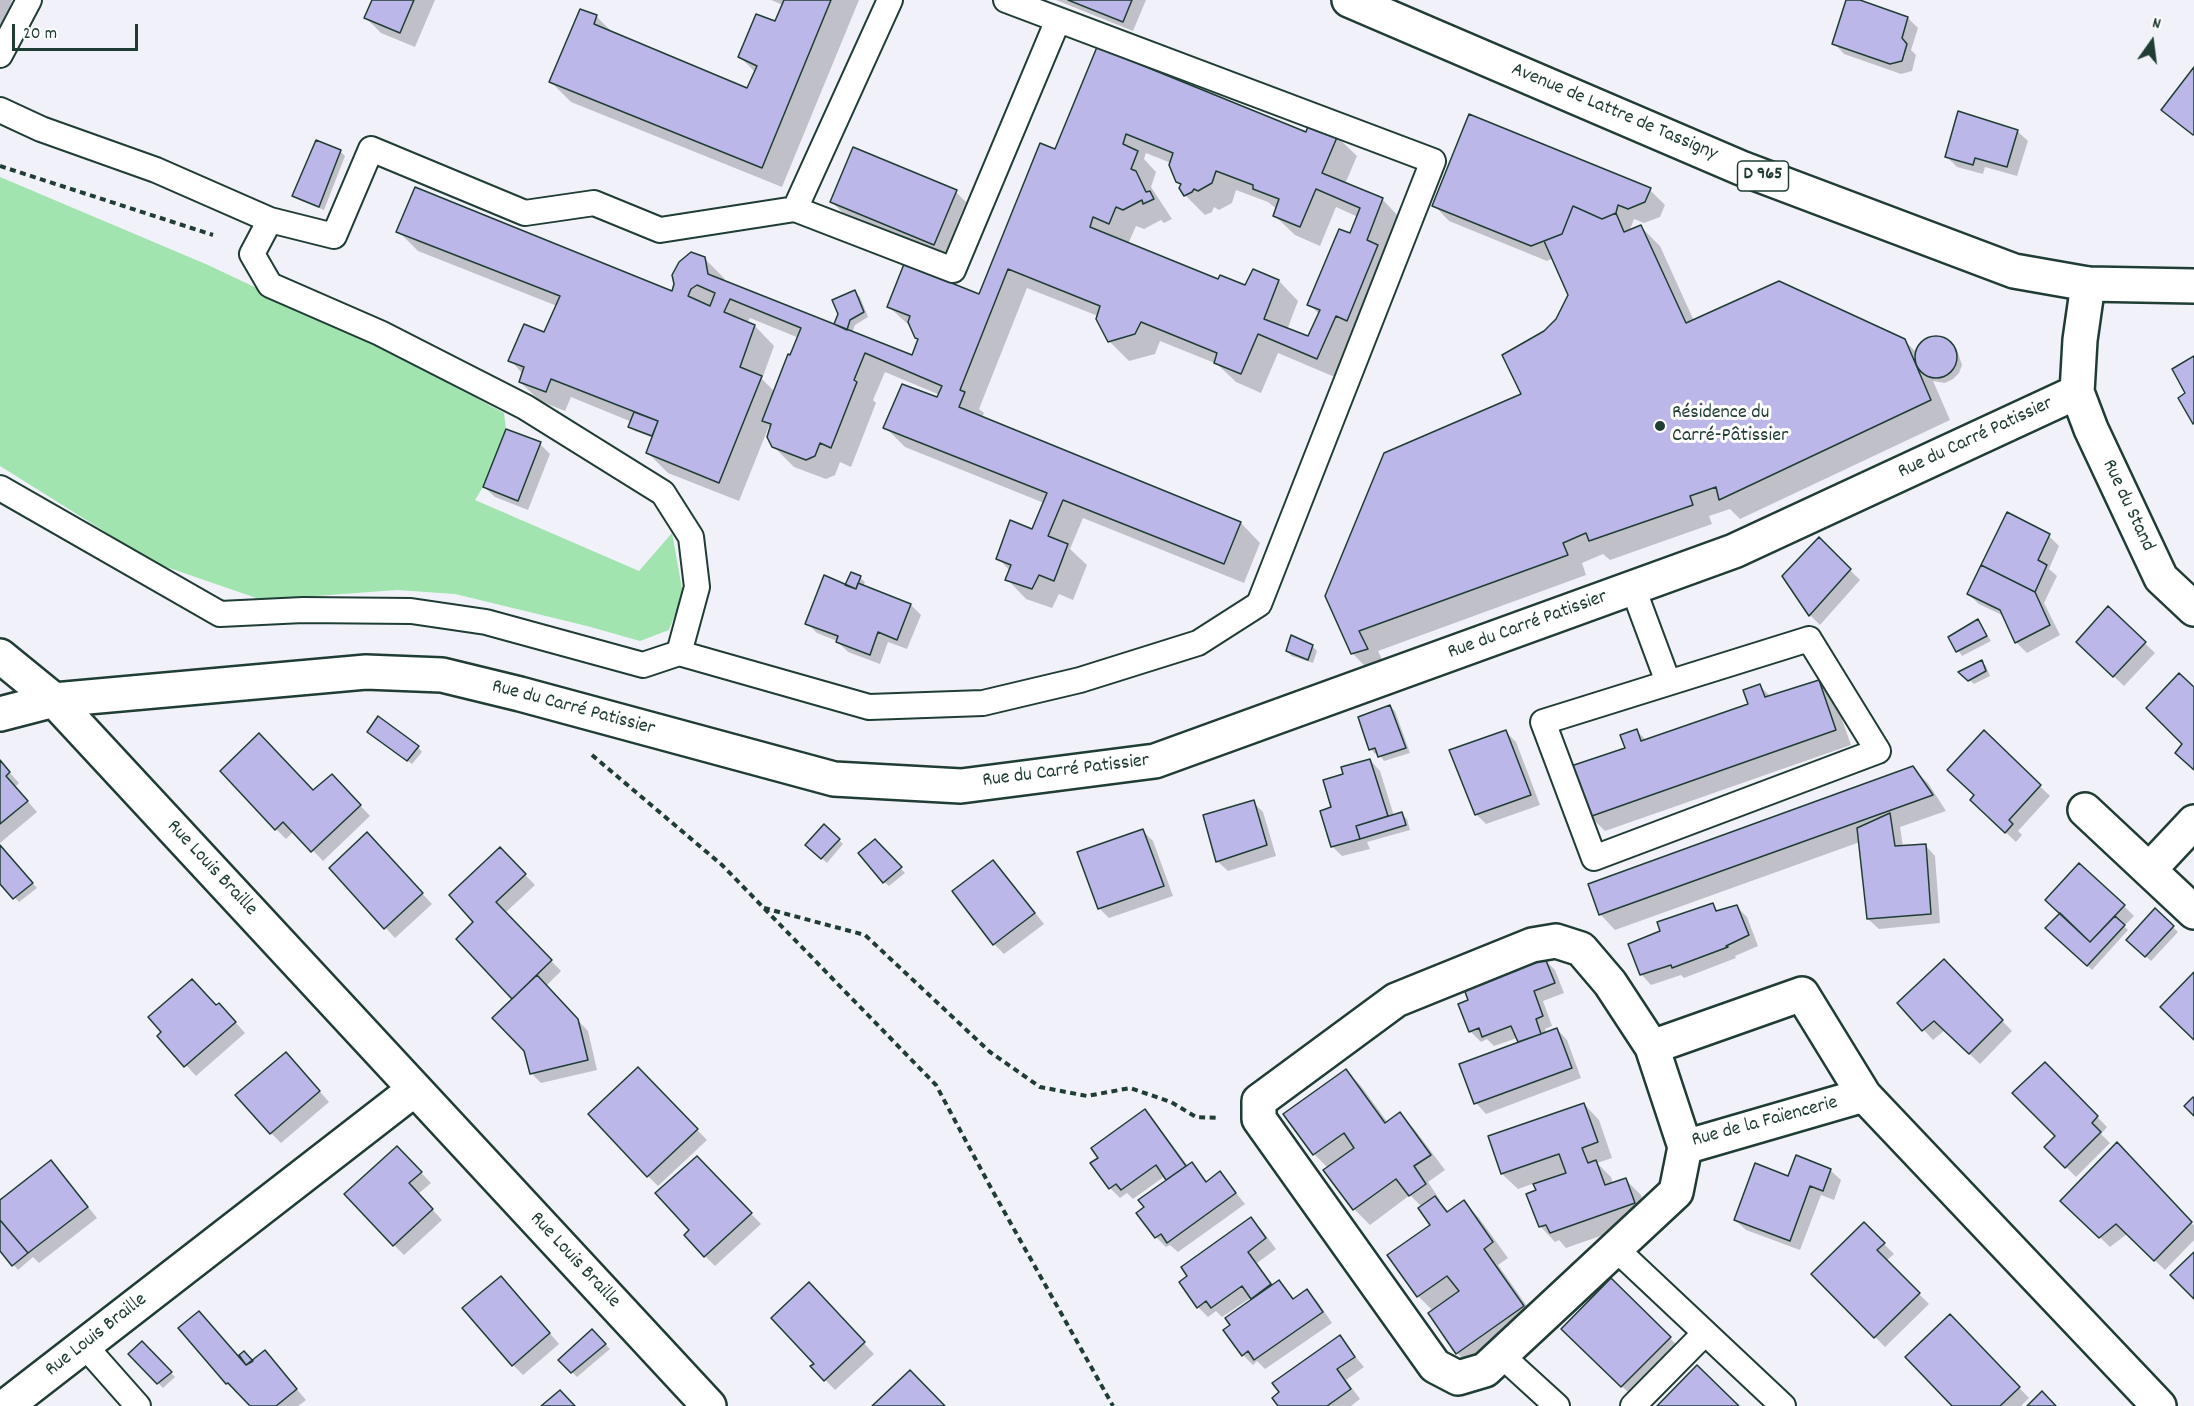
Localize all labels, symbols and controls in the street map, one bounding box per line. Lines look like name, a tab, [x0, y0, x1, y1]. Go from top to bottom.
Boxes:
scale bar	[15, 12, 141, 50]
north arrow	[2122, 12, 2182, 72]
text: N	[2150, 12, 2163, 36]
text: 20 m	[23, 22, 57, 47]
street label: Avenue de Lattre de Tassigny	[1507, 59, 1721, 167]
road number: D 965	[1738, 161, 1788, 191]
street label: Rue du Carré Patissier	[1895, 393, 2057, 485]
place label: Résidence du Carré-Pâtissier	[1672, 402, 1788, 449]
marker: Résidence du Carré-Pâtissier	[1653, 419, 1667, 433]
street label: Rue du Stand	[2095, 456, 2159, 556]
street label: Rue du Carré Patissier	[1445, 586, 1611, 666]
street label: Rue du Carré Patissier	[489, 676, 657, 742]
street label: Rue du Carré Patissier	[981, 750, 1151, 794]
street label: Rue Louis Braille	[160, 816, 262, 922]
street label: Rue de la Faïencerie	[1689, 1092, 1841, 1154]
street label: Rue Louis Braille	[523, 1208, 625, 1314]
street label: Rue Louis Braille	[41, 1289, 153, 1383]

